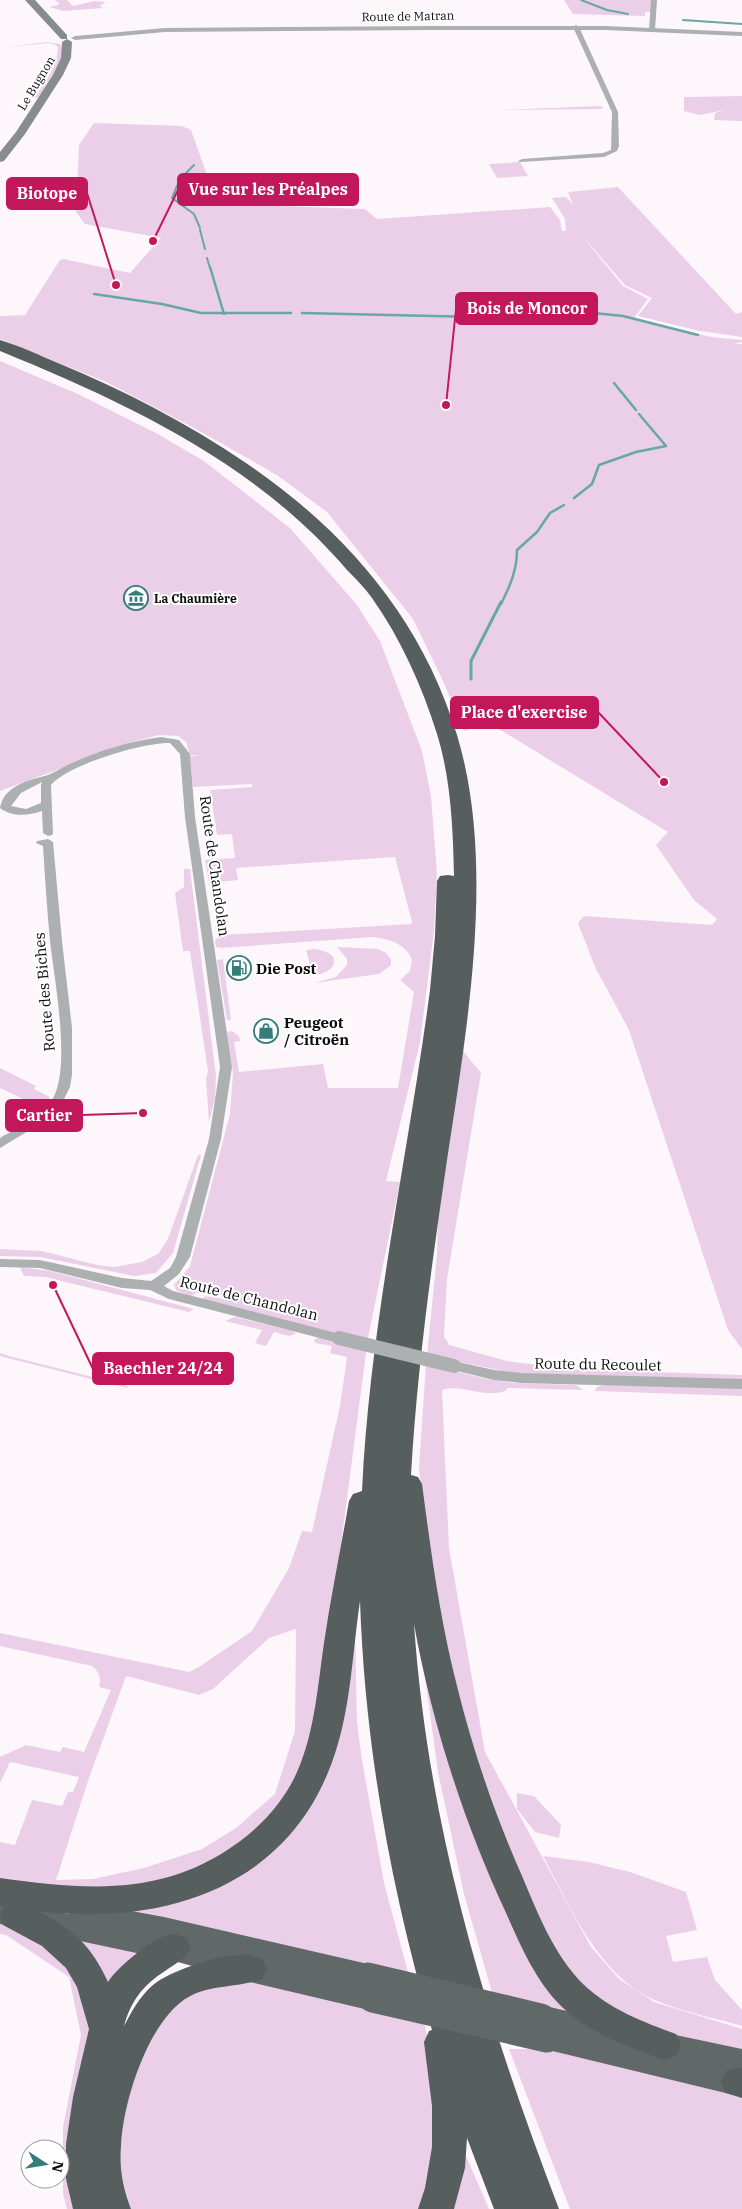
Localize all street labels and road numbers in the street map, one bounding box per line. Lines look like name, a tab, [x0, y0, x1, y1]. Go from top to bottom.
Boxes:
street label: Route de Matran	[362, 8, 455, 24]
street label: Le Bugnon	[14, 53, 58, 113]
street label: Route de Chandolan	[196, 794, 234, 938]
street label: Route des Biches	[29, 932, 59, 1052]
street label: Route de Chandolan	[178, 1272, 320, 1324]
street label: Route du Recoulet	[534, 1353, 662, 1375]

